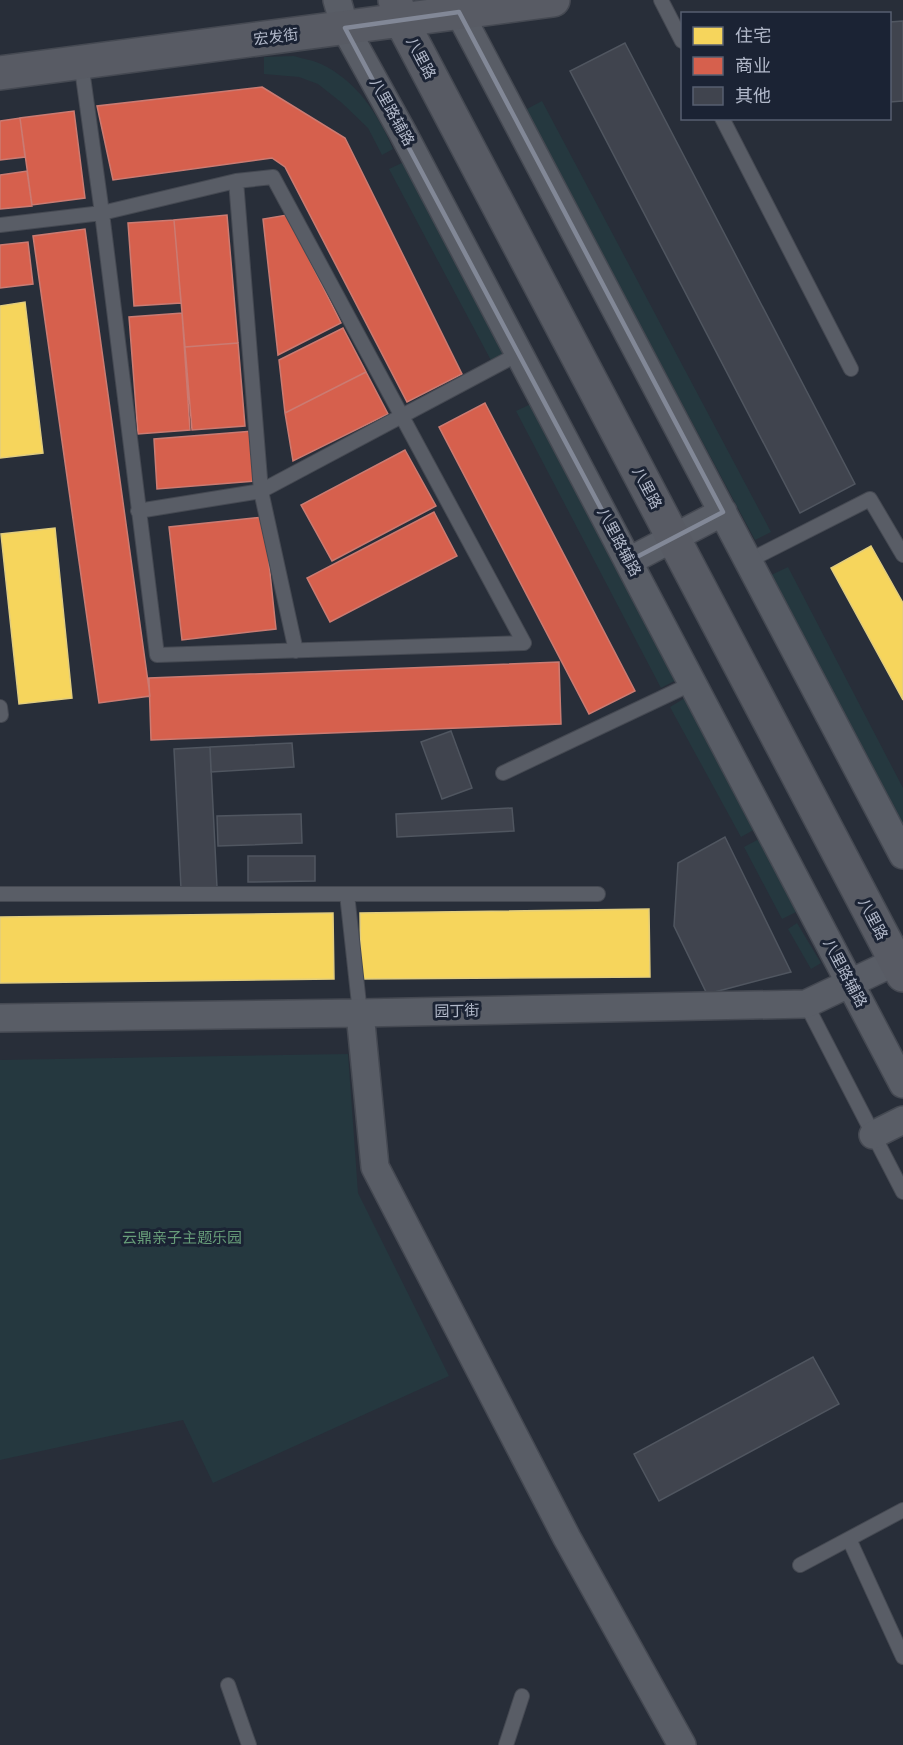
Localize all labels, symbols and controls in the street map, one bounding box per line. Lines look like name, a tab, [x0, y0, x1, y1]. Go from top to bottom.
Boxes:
legend	[681, 12, 891, 120]
street label: 宏发街	[252, 24, 299, 49]
text: 住宅	[735, 25, 771, 46]
street label: 八里路	[402, 33, 440, 82]
text: 商业	[735, 55, 771, 76]
street label: 八里路辅路	[366, 74, 419, 149]
text: 其他	[735, 85, 771, 106]
street label: 八里路	[628, 463, 666, 512]
street label: 八里路辅路	[593, 504, 645, 579]
street label: 八里路	[854, 894, 892, 943]
street label: 八里路辅路	[819, 935, 871, 1010]
street label: 园丁街	[434, 1001, 480, 1020]
park label: 云鼎亲子主题乐园	[122, 1228, 242, 1247]

